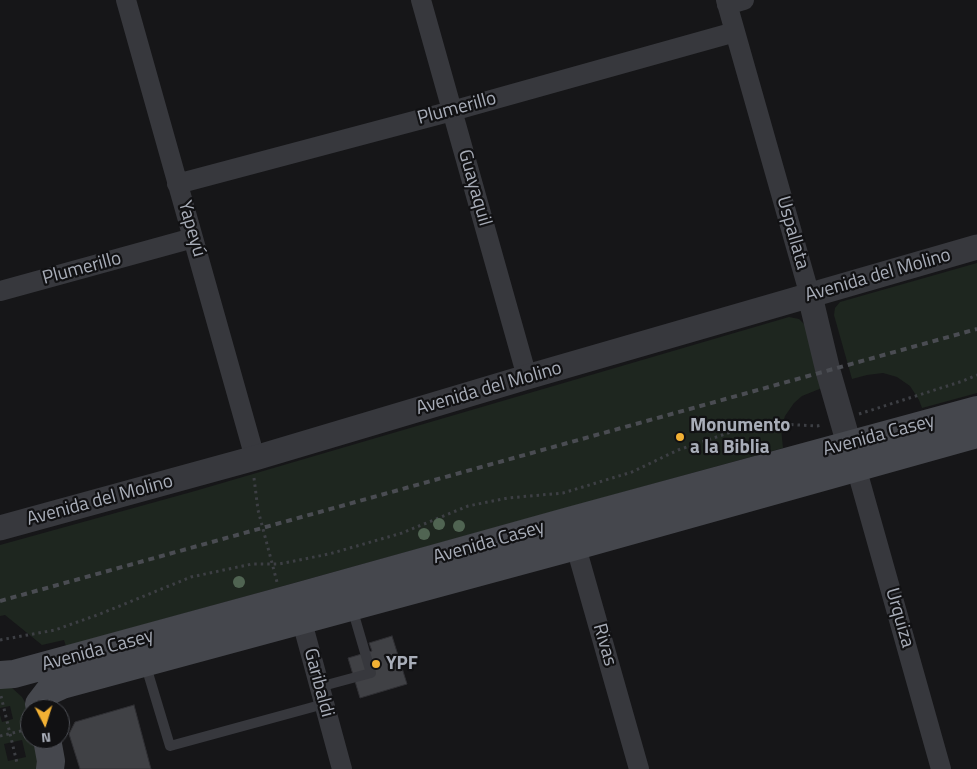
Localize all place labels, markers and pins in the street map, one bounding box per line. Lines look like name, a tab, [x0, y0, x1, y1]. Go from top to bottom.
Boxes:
place label: Monumento a la Biblia	[690, 415, 790, 459]
marker: Monumento a la Biblia	[674, 431, 686, 443]
place label: YPF	[386, 653, 418, 675]
marker: YPF	[370, 658, 382, 670]

